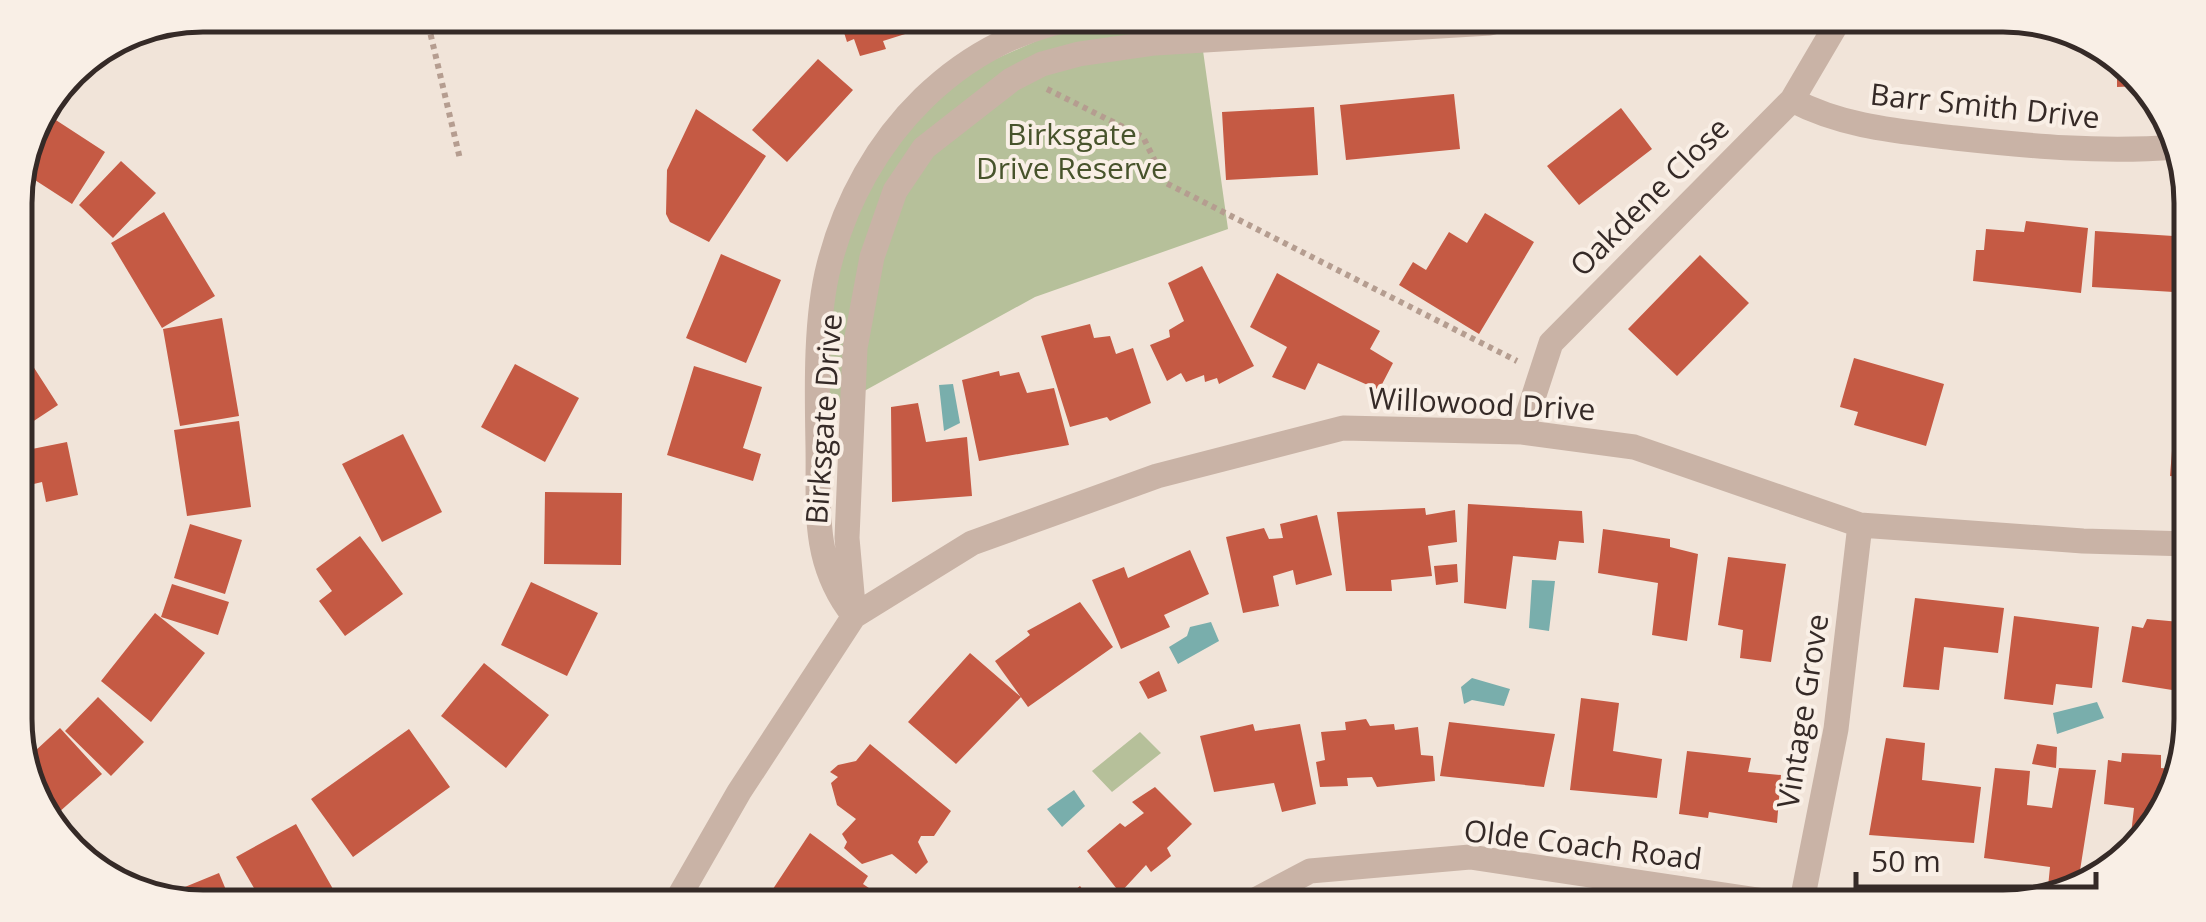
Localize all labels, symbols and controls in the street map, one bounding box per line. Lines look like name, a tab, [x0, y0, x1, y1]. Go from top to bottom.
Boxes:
street label: Barr Smith Drive	[1868, 73, 2102, 137]
street label: Oakdene Close	[1560, 107, 1738, 285]
park label: Birksgate Drive Reserve	[976, 113, 1168, 188]
street label: Birksgate Drive	[795, 312, 851, 526]
street label: Willowood Drive	[1367, 377, 1597, 429]
street label: Vintage Grove	[1766, 611, 1838, 811]
street label: Olde Coach Road	[1462, 809, 1704, 879]
scale bar	[1856, 827, 2096, 889]
text: 50 m	[1871, 840, 1941, 881]

